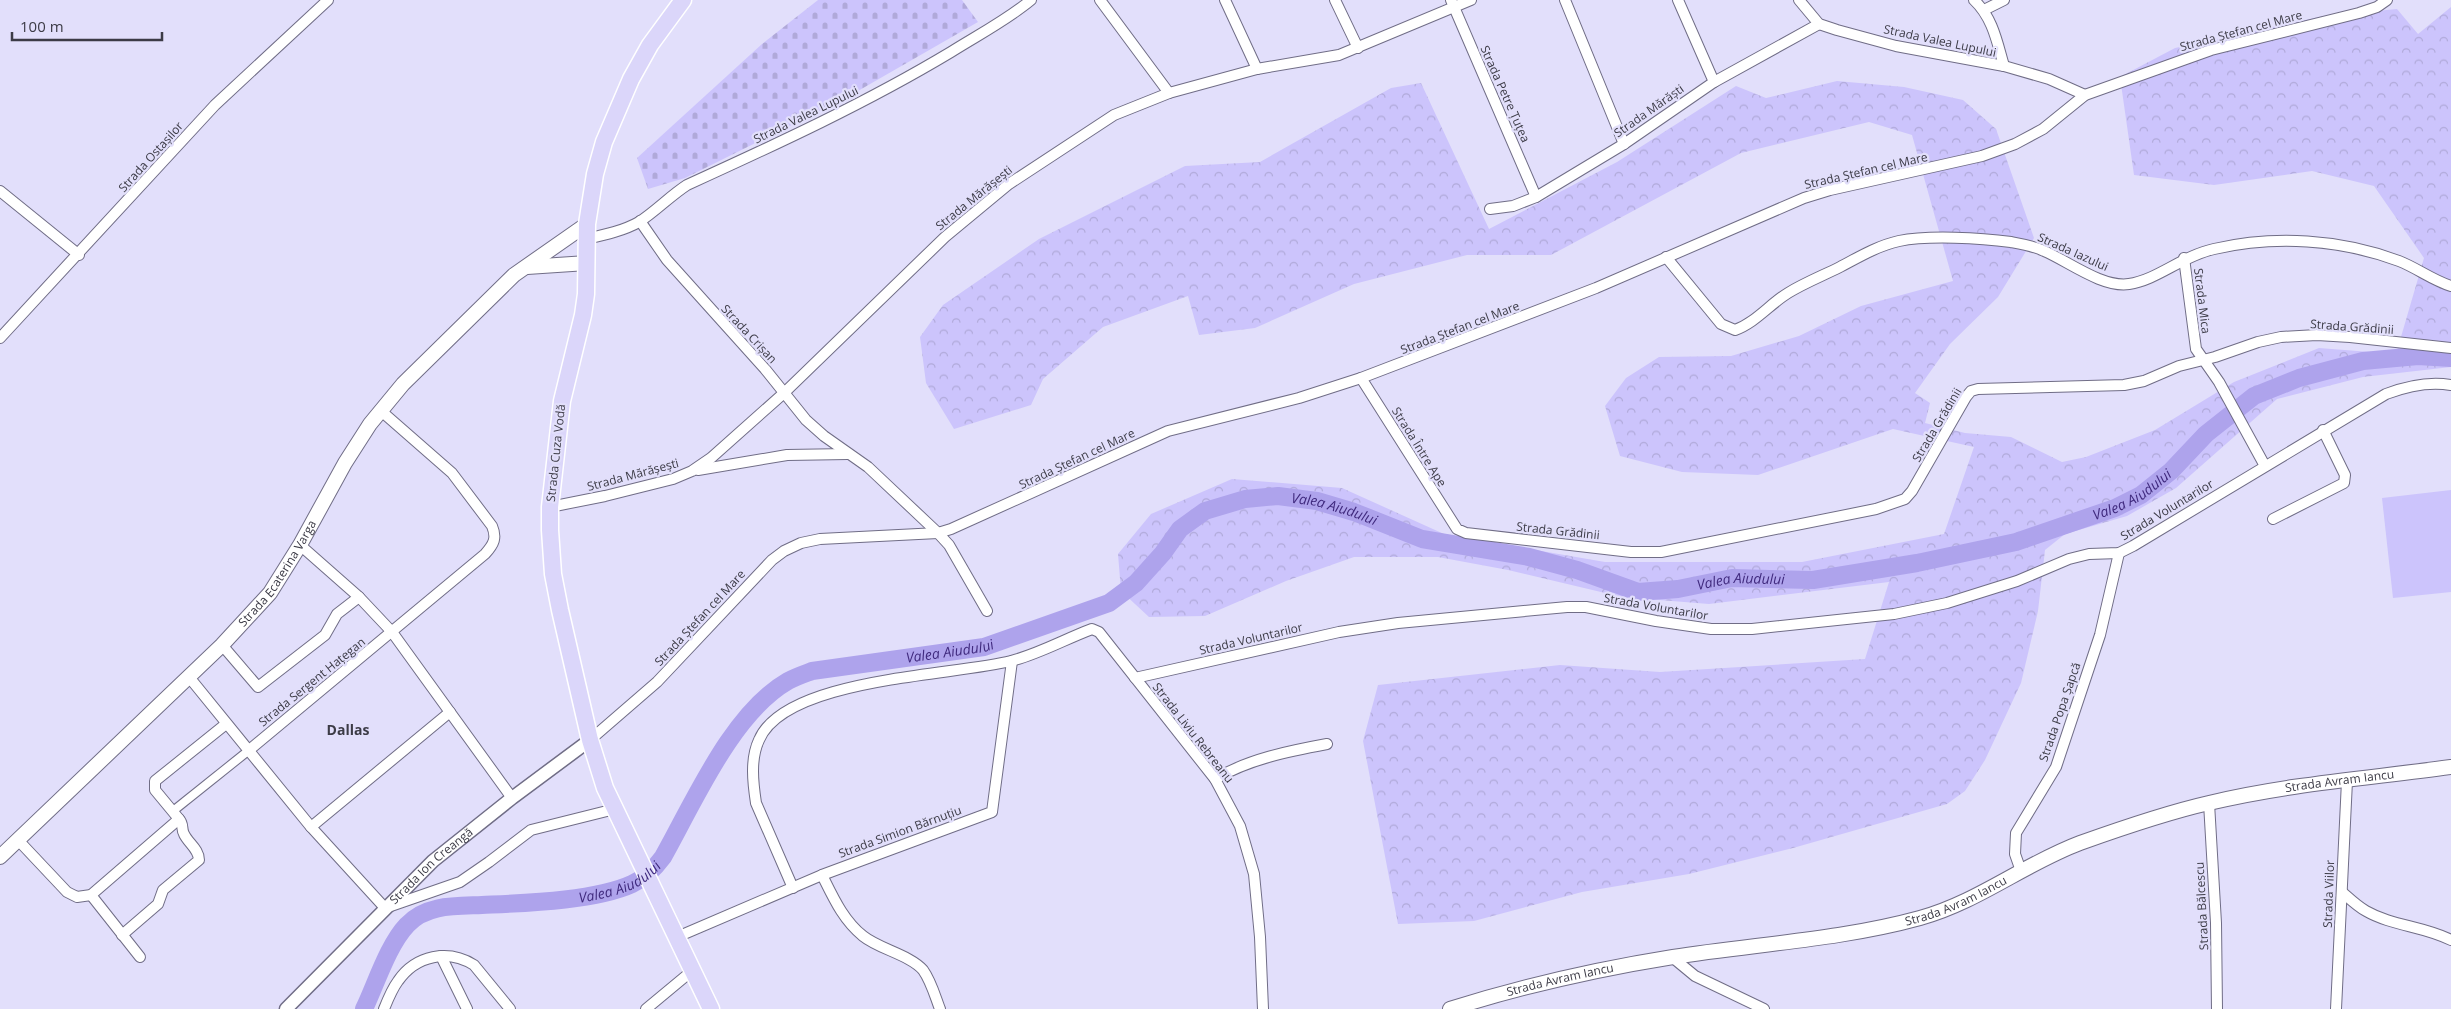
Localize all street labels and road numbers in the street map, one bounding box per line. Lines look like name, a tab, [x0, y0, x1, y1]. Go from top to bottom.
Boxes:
street label: Strada Ștefan cel Mare	[2178, 6, 2304, 55]
street label: Strada Valea Lupului	[1882, 20, 1998, 61]
street label: Strada Petre Țuțea	[1477, 43, 1534, 145]
street label: Strada Mărăști	[1610, 80, 1687, 141]
street label: Strada Valea Lupului	[751, 82, 861, 147]
street label: Strada Ostașilor	[114, 118, 187, 196]
street label: Strada Ștefan cel Mare	[1803, 148, 1929, 193]
street label: Strada Mărășești	[932, 161, 1016, 234]
street label: Strada Iazului	[2035, 228, 2111, 275]
street label: Strada Mica	[2190, 267, 2215, 335]
street label: Strada Ștefan cel Mare	[1398, 297, 1522, 358]
street label: Strada Crișan	[718, 301, 781, 367]
street label: Strada Grădinii	[2310, 315, 2394, 338]
street label: Strada Grădinii	[1908, 385, 1965, 465]
street label: Strada Cuza Vodă	[542, 403, 569, 503]
street label: Strada Între Ape	[1388, 404, 1451, 490]
street label: Strada Ștefan cel Mare	[1016, 424, 1138, 493]
street label: Strada Mărășești	[585, 454, 681, 495]
street label: Strada Voluntarilor	[2117, 475, 2217, 544]
street label: Strada Ecaterina Varga	[234, 517, 320, 630]
street label: Strada Grădinii	[1516, 518, 1601, 543]
street label: Strada Ștefan cel Mare	[650, 566, 749, 670]
street label: Strada Voluntarilor	[1603, 589, 1710, 624]
street label: Strada Voluntarilor	[1197, 618, 1304, 659]
street label: Strada Sergent Hațegan	[255, 633, 369, 730]
street label: Strada Popa Șapcă	[2035, 660, 2085, 764]
street label: Strada Liviu Rebreanu	[1149, 679, 1238, 786]
street label: Strada Avram Iancu	[2284, 765, 2395, 796]
street label: Strada Simion Bărnuțiu	[836, 801, 964, 862]
street label: Strada Ion Creangă	[386, 823, 476, 908]
street label: Strada Viilor	[2319, 860, 2338, 928]
street label: Strada Bălcescu	[2191, 861, 2212, 951]
street label: Strada Avram Iancu	[1903, 872, 2010, 930]
street label: Strada Avram Iancu	[1505, 959, 1615, 1000]

